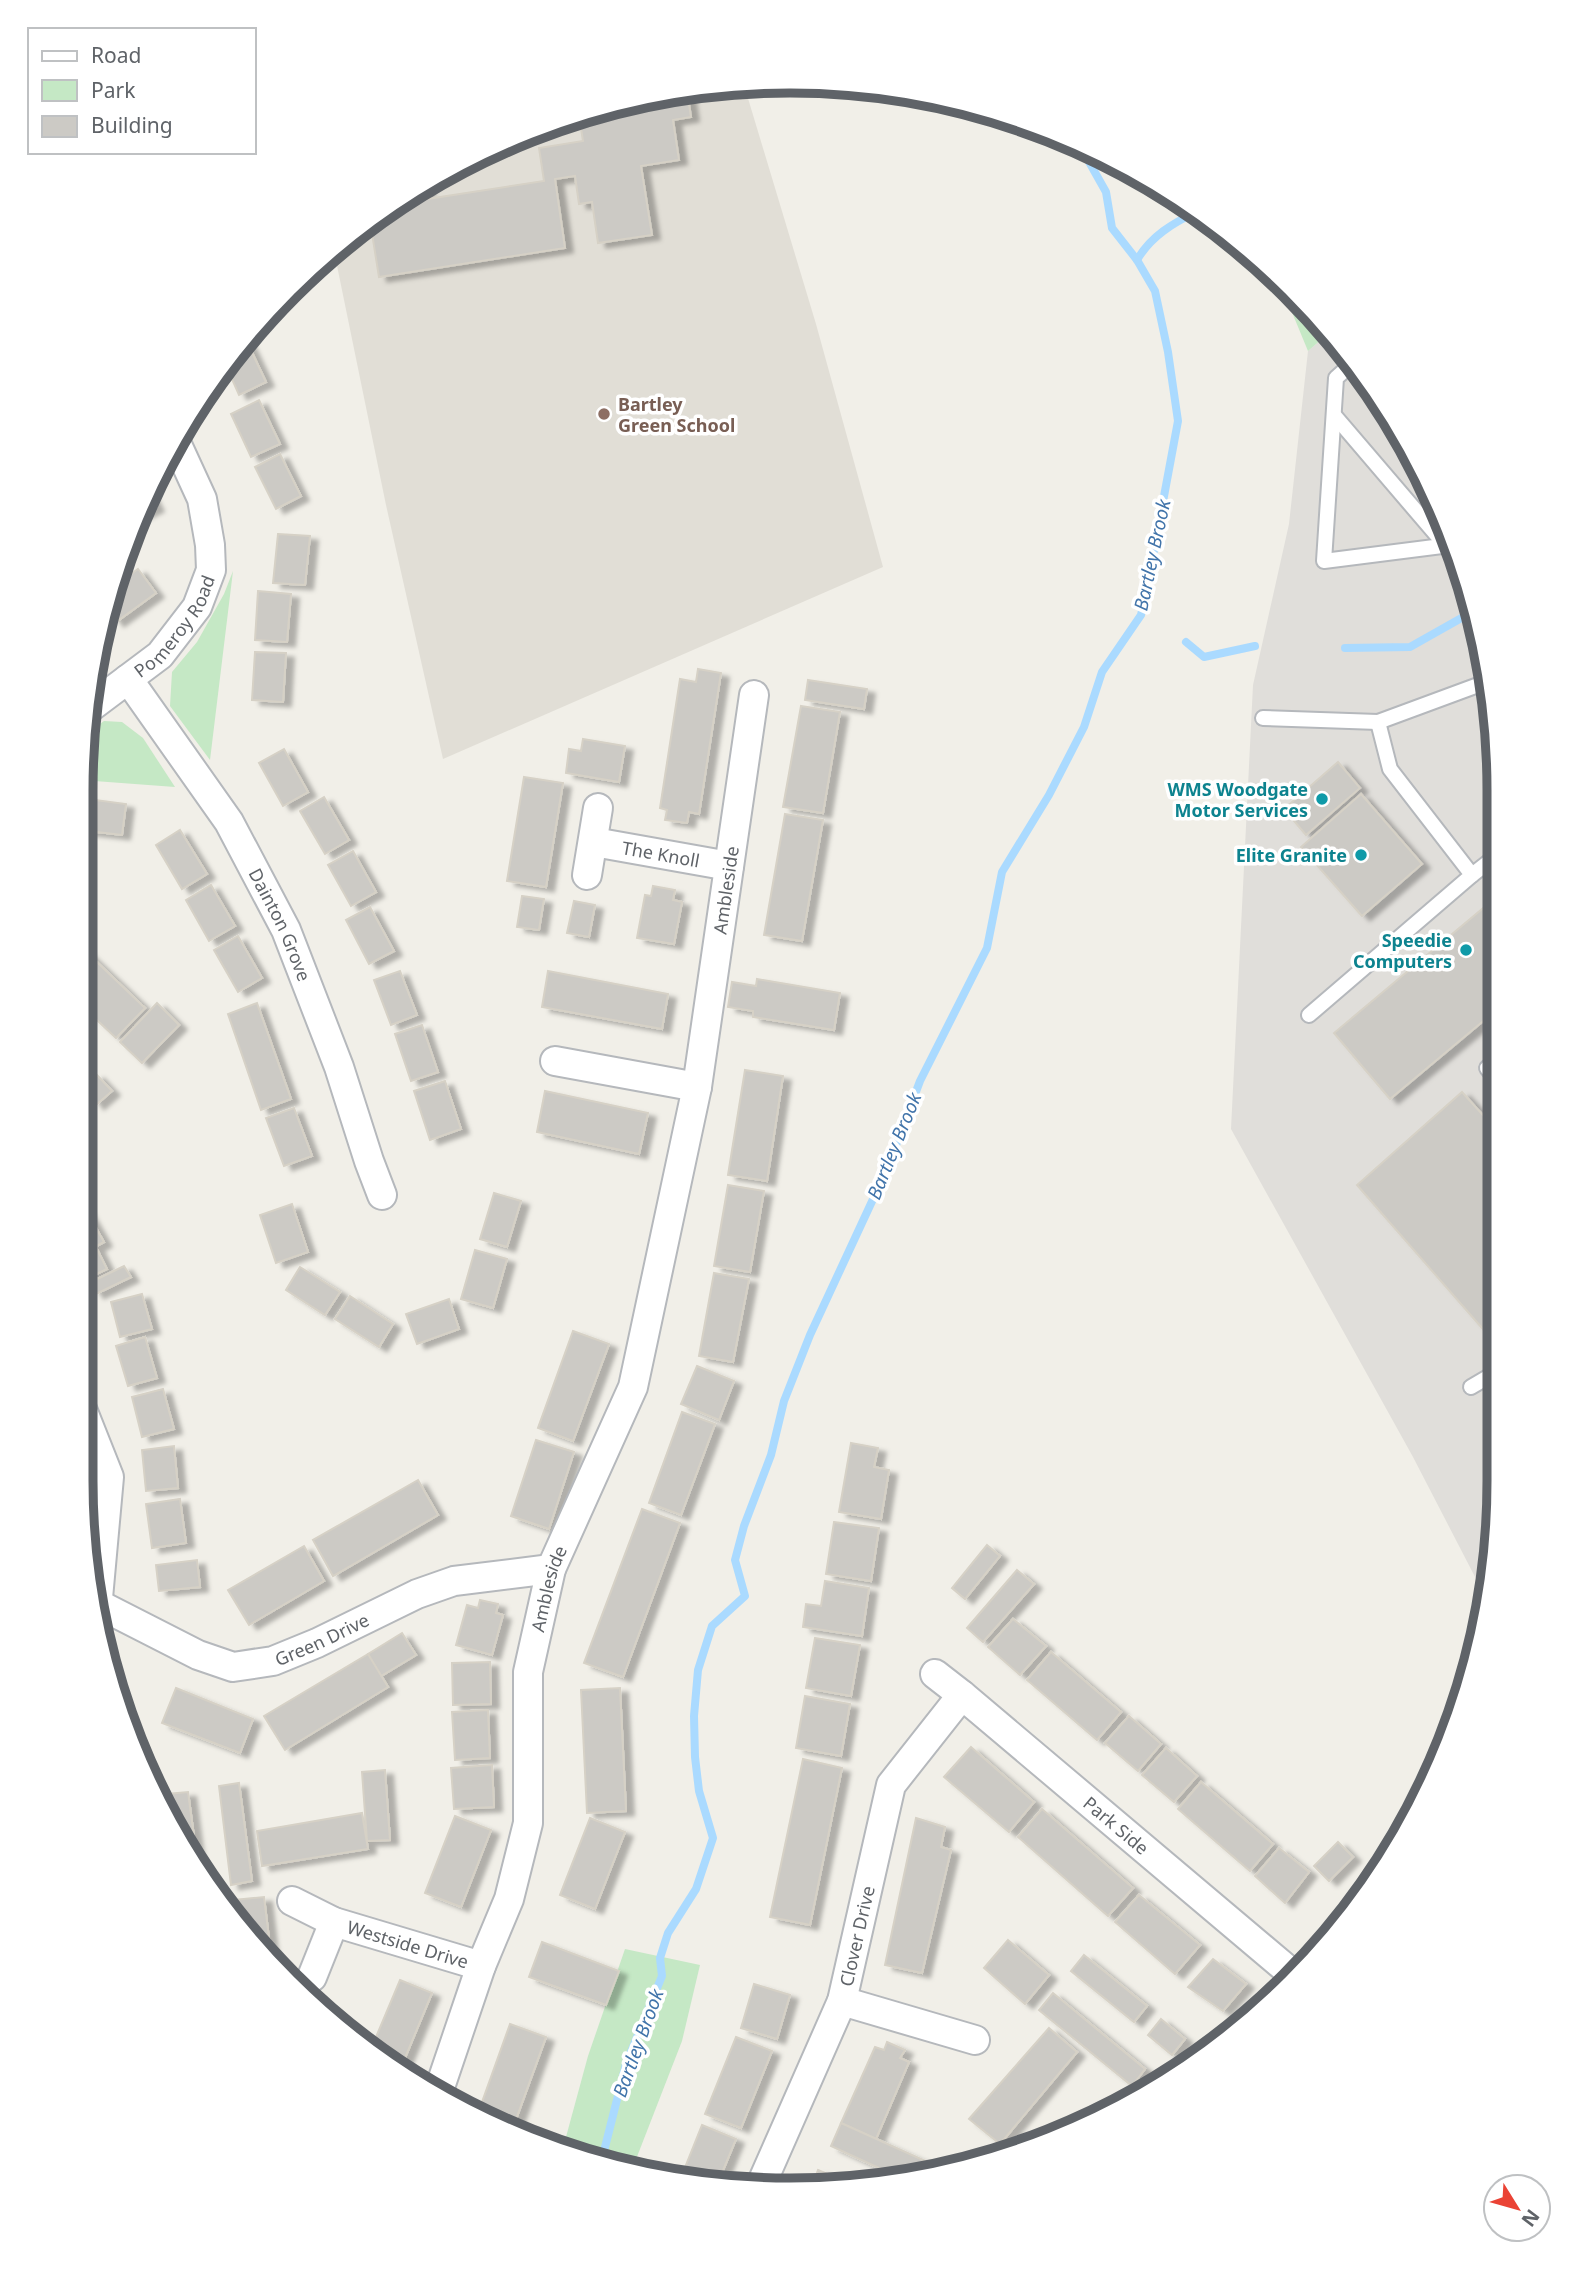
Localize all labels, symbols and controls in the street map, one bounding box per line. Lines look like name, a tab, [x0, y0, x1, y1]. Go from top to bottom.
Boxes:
legend	[28, 28, 256, 154]
text: Road	[91, 41, 141, 69]
text: Park	[91, 76, 136, 104]
text: Building	[91, 111, 173, 139]
place label: Bartley Green School	[618, 392, 735, 437]
marker: Bartley Green School	[596, 406, 612, 422]
water label: Bartley Brook	[1128, 496, 1177, 613]
street label: Pomeroy Road	[129, 572, 220, 682]
place label: WMS Woodgate Motor Services	[1167, 777, 1308, 822]
marker: WMS Woodgate Motor Services	[1314, 791, 1330, 807]
street label: The Knoll	[620, 835, 702, 873]
place label: Elite Granite	[1236, 843, 1347, 867]
street label: Ambleside	[707, 845, 744, 936]
marker: Elite Granite	[1353, 847, 1369, 863]
street label: Dainton Grove	[243, 864, 317, 985]
place label: Speedie Computers	[1353, 928, 1452, 973]
marker: Speedie Computers	[1458, 942, 1474, 958]
water label: Bartley Brook	[861, 1088, 927, 1203]
street label: Ambleside	[525, 1542, 572, 1634]
street label: Green Drive	[271, 1608, 373, 1671]
street label: Park Side	[1078, 1791, 1154, 1860]
street label: Clover Drive	[834, 1883, 880, 1989]
street label: Westside Drive	[344, 1915, 471, 1974]
water label: Bartley Brook	[606, 1985, 670, 2101]
north arrow	[1482, 2173, 1552, 2243]
text: N	[1516, 2204, 1546, 2232]

